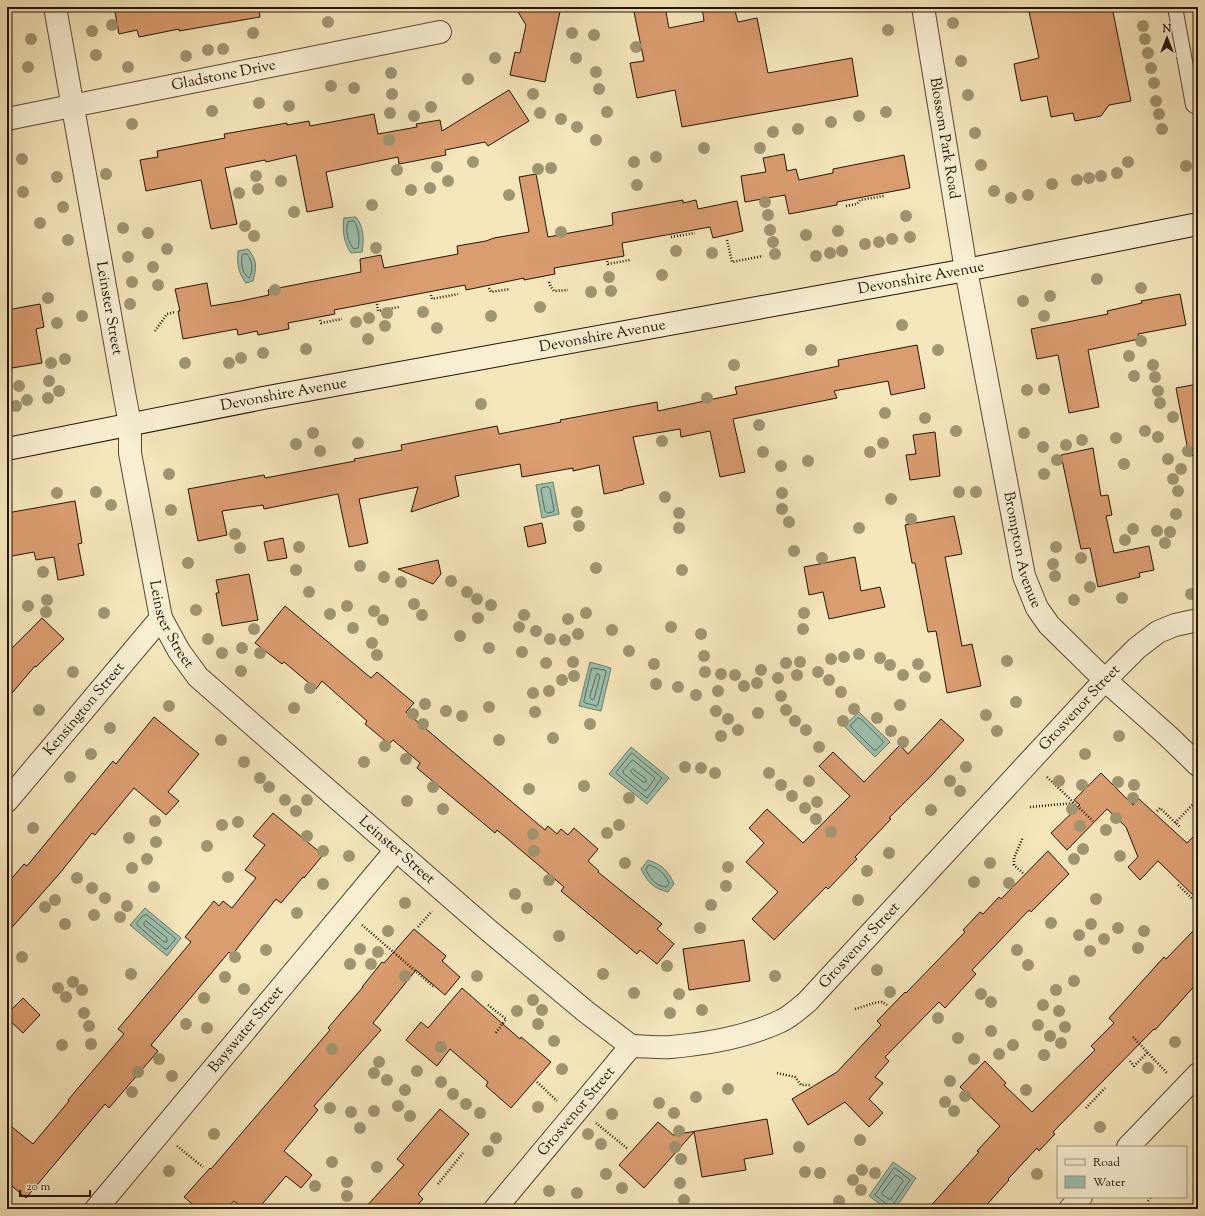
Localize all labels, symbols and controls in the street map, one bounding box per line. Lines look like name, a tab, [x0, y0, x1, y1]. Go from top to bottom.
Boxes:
north arrow	[1147, 18, 1187, 58]
text: N	[1162, 21, 1172, 37]
street label: Gladstone Drive	[170, 55, 278, 96]
street label: Blossom Park Road	[924, 76, 965, 201]
street label: Devonshire Avenue	[856, 256, 986, 300]
street label: Leinster Street	[90, 260, 128, 357]
street label: Devonshire Avenue	[538, 314, 667, 358]
street label: Devonshire Avenue	[219, 372, 349, 417]
street label: Brompton Avenue	[998, 490, 1046, 611]
street label: Leinster Street	[144, 579, 199, 673]
street label: Kensington Street	[39, 658, 130, 761]
street label: Grosvenor Street	[1034, 660, 1125, 755]
street label: Leinster Street	[354, 811, 439, 889]
street label: Grosvenor Street	[814, 898, 905, 993]
street label: Bayswater Street	[204, 982, 289, 1077]
street label: Grosvenor Street	[533, 1062, 620, 1161]
legend	[1057, 1146, 1187, 1198]
text: Road	[1093, 1154, 1120, 1172]
scale bar	[20, 1172, 90, 1198]
text: Water	[1093, 1174, 1126, 1192]
text: 20 m	[26, 1178, 51, 1196]

